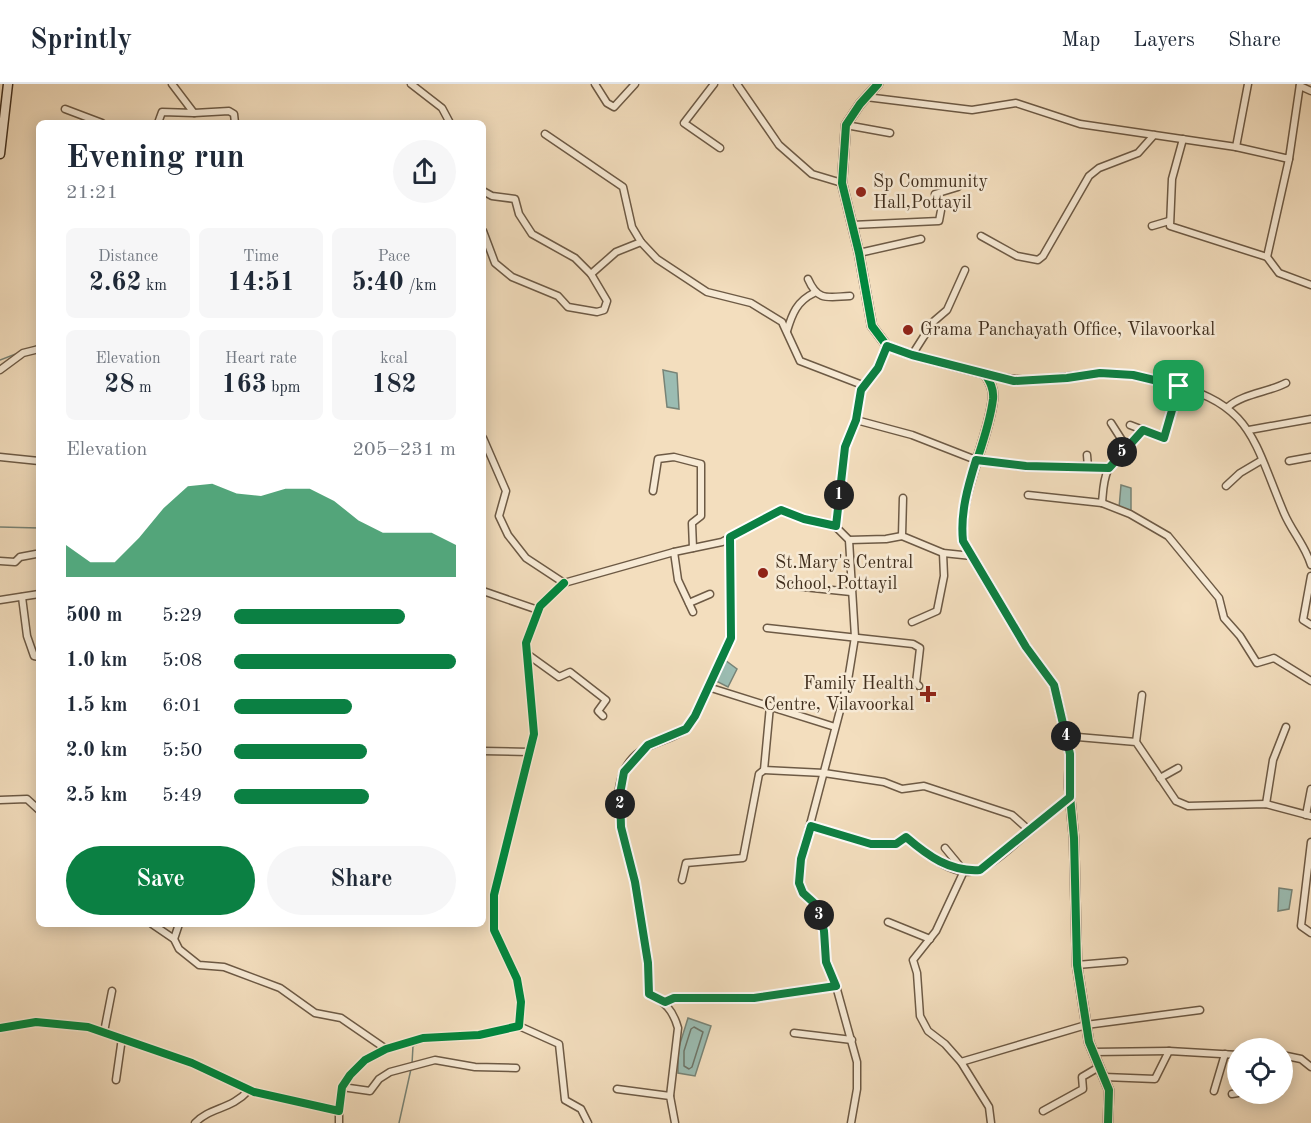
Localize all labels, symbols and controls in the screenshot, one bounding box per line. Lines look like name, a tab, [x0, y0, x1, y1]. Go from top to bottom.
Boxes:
text: Sprintly	[30, 27, 132, 55]
text: Map	[1061, 30, 1100, 51]
text: Layers	[1133, 30, 1195, 51]
text: Share	[1228, 30, 1281, 51]
button: share	[393, 140, 456, 203]
text: Evening run	[66, 142, 245, 175]
place label: Sp Community Hall,Pottayil	[873, 173, 989, 212]
text: 21:21	[66, 183, 118, 203]
marker: Sp Community Hall,Pottayil	[854, 185, 868, 199]
text: Distance	[98, 249, 158, 265]
text: Time	[243, 249, 279, 265]
text: Pace	[378, 249, 410, 265]
text: 2.62	[89, 270, 142, 296]
text: 14:51	[227, 270, 295, 296]
text: 5:40	[351, 270, 404, 296]
text: km	[142, 278, 167, 294]
text: /km	[404, 278, 437, 294]
place label: Grama Panchayath Office, Vilavoorkal	[920, 321, 1215, 339]
marker: Grama Panchayath Office, Vilavoorkal	[901, 323, 915, 337]
text: Elevation	[95, 351, 161, 367]
text: Heart rate	[225, 351, 297, 367]
text: kcal	[380, 351, 408, 367]
pin	[1153, 360, 1204, 411]
icon: arrive	[1162, 369, 1195, 402]
text: 28	[104, 372, 134, 398]
text: 163	[222, 372, 267, 398]
text: 182	[371, 372, 417, 398]
text: m	[134, 380, 152, 396]
text: bpm	[267, 380, 300, 396]
pin: 5	[1107, 437, 1137, 467]
text: Elevation	[66, 440, 147, 460]
text: 205–231 m	[353, 440, 456, 460]
text: 5	[1117, 444, 1127, 460]
pin: 1	[824, 480, 854, 510]
text: 1	[834, 487, 844, 503]
place label: St.Mary's Central School, Pottayil	[775, 554, 913, 593]
marker: St.Mary's Central School, Pottayil	[756, 566, 770, 580]
text: 500 m	[66, 606, 122, 626]
text: 5:29	[162, 606, 202, 626]
text: 1.0 km	[66, 651, 128, 671]
text: 5:08	[162, 651, 202, 671]
place label: Family Health Centre, Vilavoorkal	[764, 675, 914, 714]
marker: Family Health Centre, Vilavoorkal	[919, 685, 937, 703]
text: 1.5 km	[66, 696, 128, 716]
text: 6:01	[162, 696, 202, 716]
pin: 4	[1051, 721, 1081, 751]
text: 4	[1061, 728, 1071, 744]
text: 2.0 km	[66, 741, 128, 761]
text: 5:50	[162, 741, 202, 761]
text: 2.5 km	[66, 786, 128, 806]
text: 5:49	[162, 786, 202, 806]
pin: 2	[605, 789, 635, 819]
text: 2	[615, 796, 625, 812]
button: Save	[66, 846, 255, 915]
button: Share	[267, 846, 456, 915]
pin: 3	[804, 900, 834, 930]
text: 3	[814, 907, 824, 923]
map controls	[1227, 1038, 1293, 1104]
button: locate	[1227, 1038, 1293, 1104]

